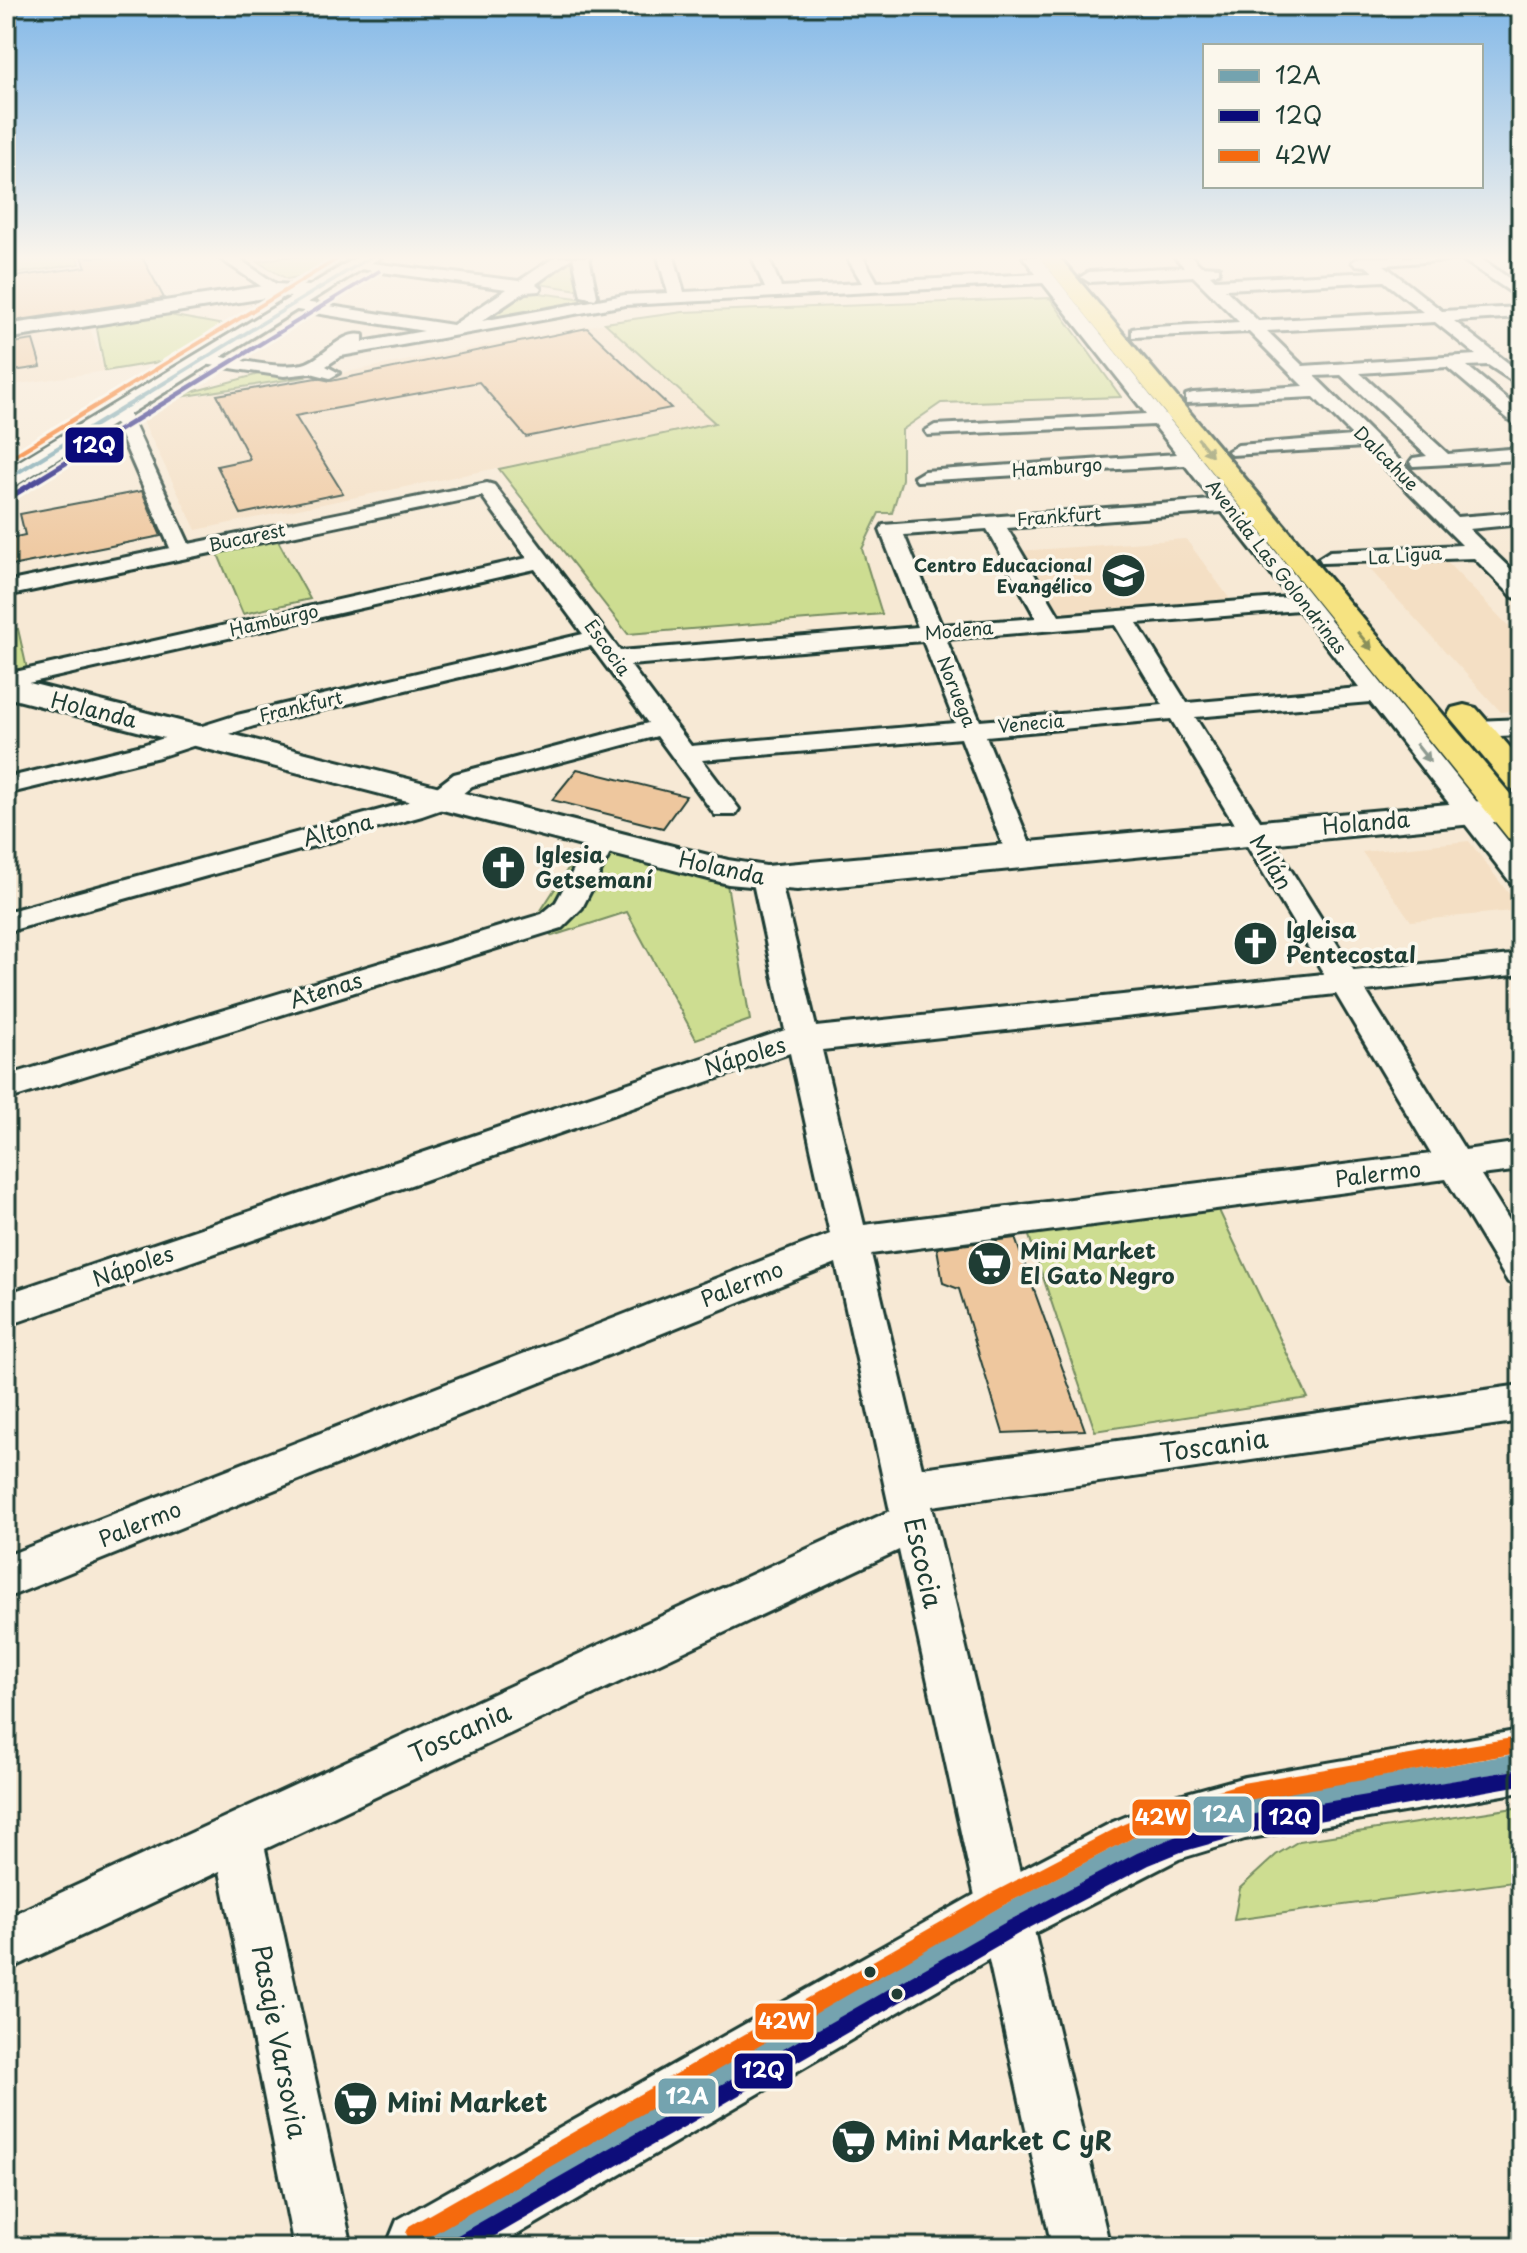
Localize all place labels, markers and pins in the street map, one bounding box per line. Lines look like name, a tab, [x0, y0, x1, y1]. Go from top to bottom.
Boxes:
place label: Centro Educacional Evangélico	[914, 551, 1092, 599]
school or university icon: Centro Educacional Evangélico	[1099, 552, 1147, 600]
place label: Iglesia Getsemaní	[535, 837, 653, 895]
church icon: Iglesia Getsemaní	[480, 844, 528, 892]
place label: Igleisa Pentecostal	[1286, 912, 1416, 970]
church icon: Igleisa Pentecostal	[1231, 919, 1279, 967]
place label: Mini Market El Gato Negro	[1020, 1233, 1175, 1291]
supermarket icon: Mini Market El Gato Negro	[965, 1240, 1013, 1288]
unlabelled marker	[862, 1964, 878, 1980]
unlabelled marker	[889, 1986, 905, 2002]
supermarket icon: Mini Market	[332, 2079, 380, 2127]
place label: Mini Market	[387, 2082, 547, 2121]
supermarket icon: Mini Market C yR	[830, 2117, 878, 2165]
place label: Mini Market C yR	[885, 2120, 1111, 2159]

